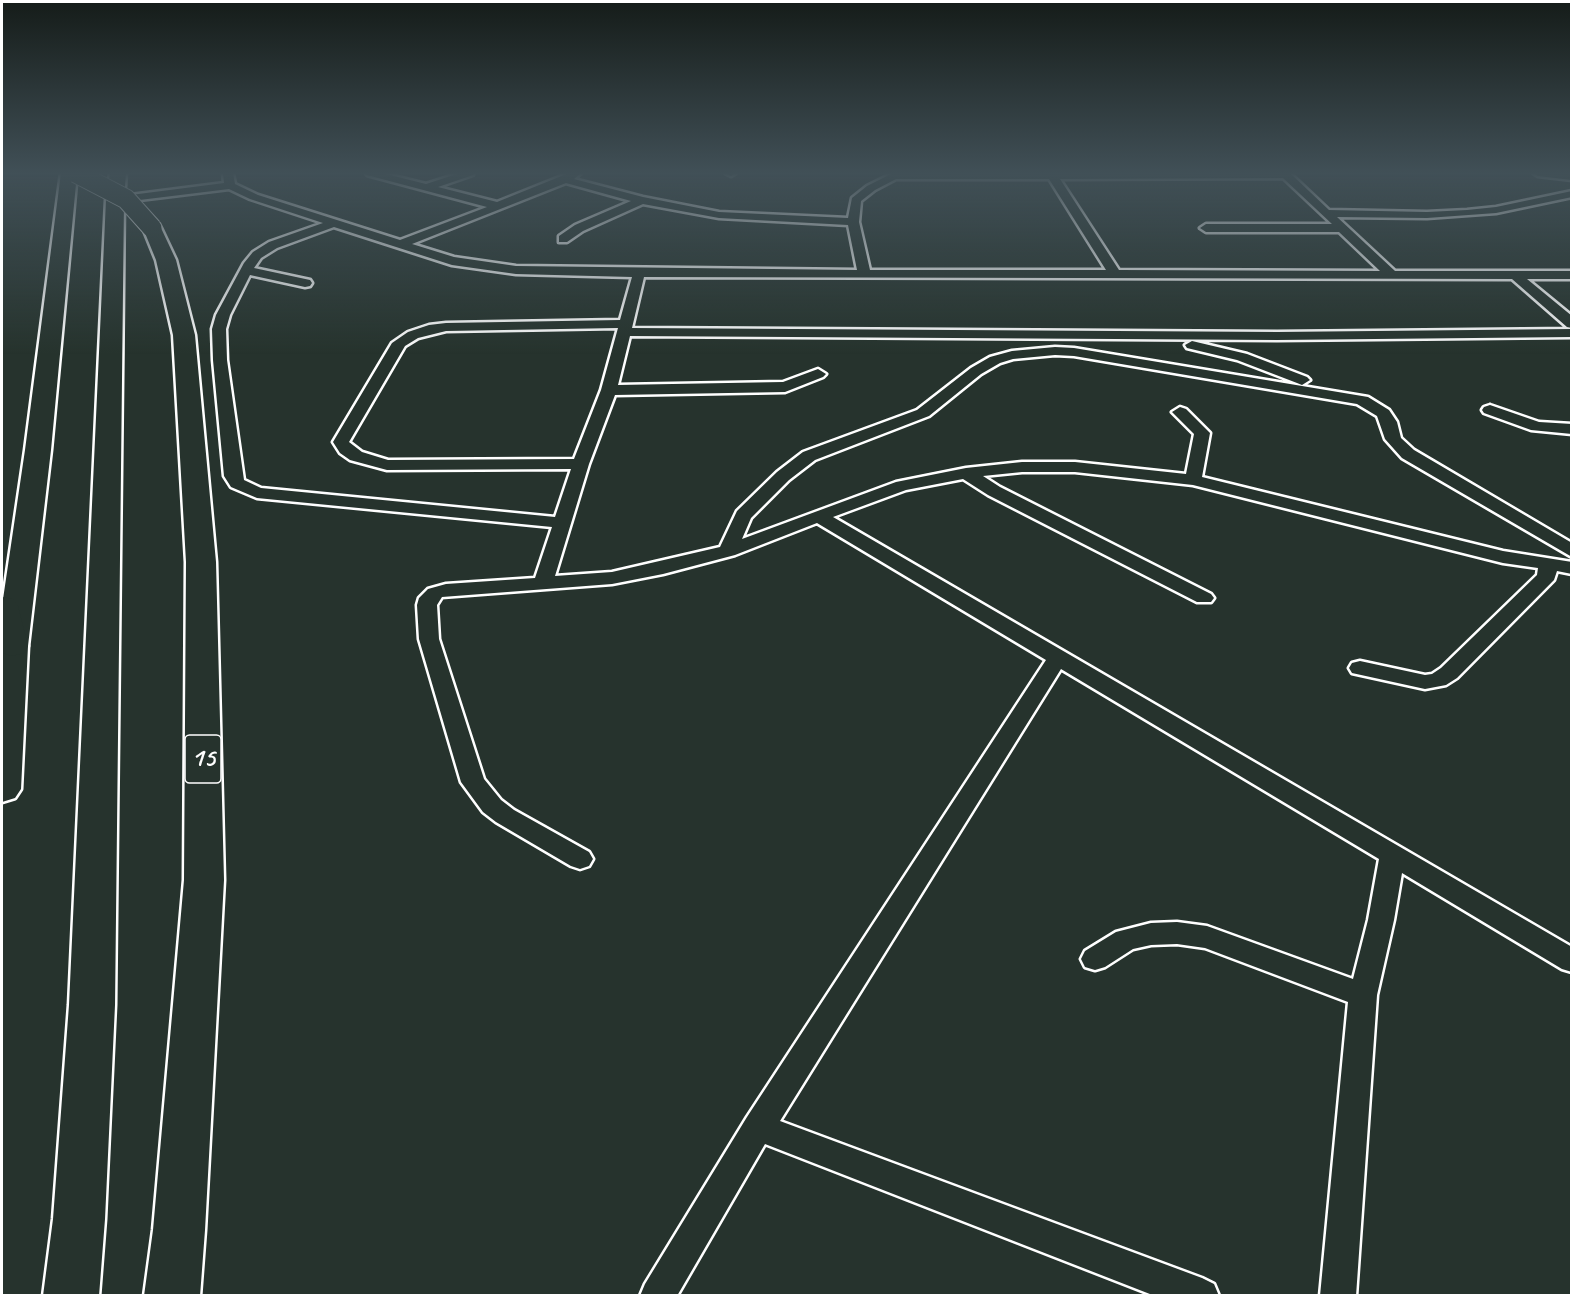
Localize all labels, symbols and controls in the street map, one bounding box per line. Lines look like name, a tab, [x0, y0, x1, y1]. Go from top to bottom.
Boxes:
road number: 15	[185, 735, 221, 783]

